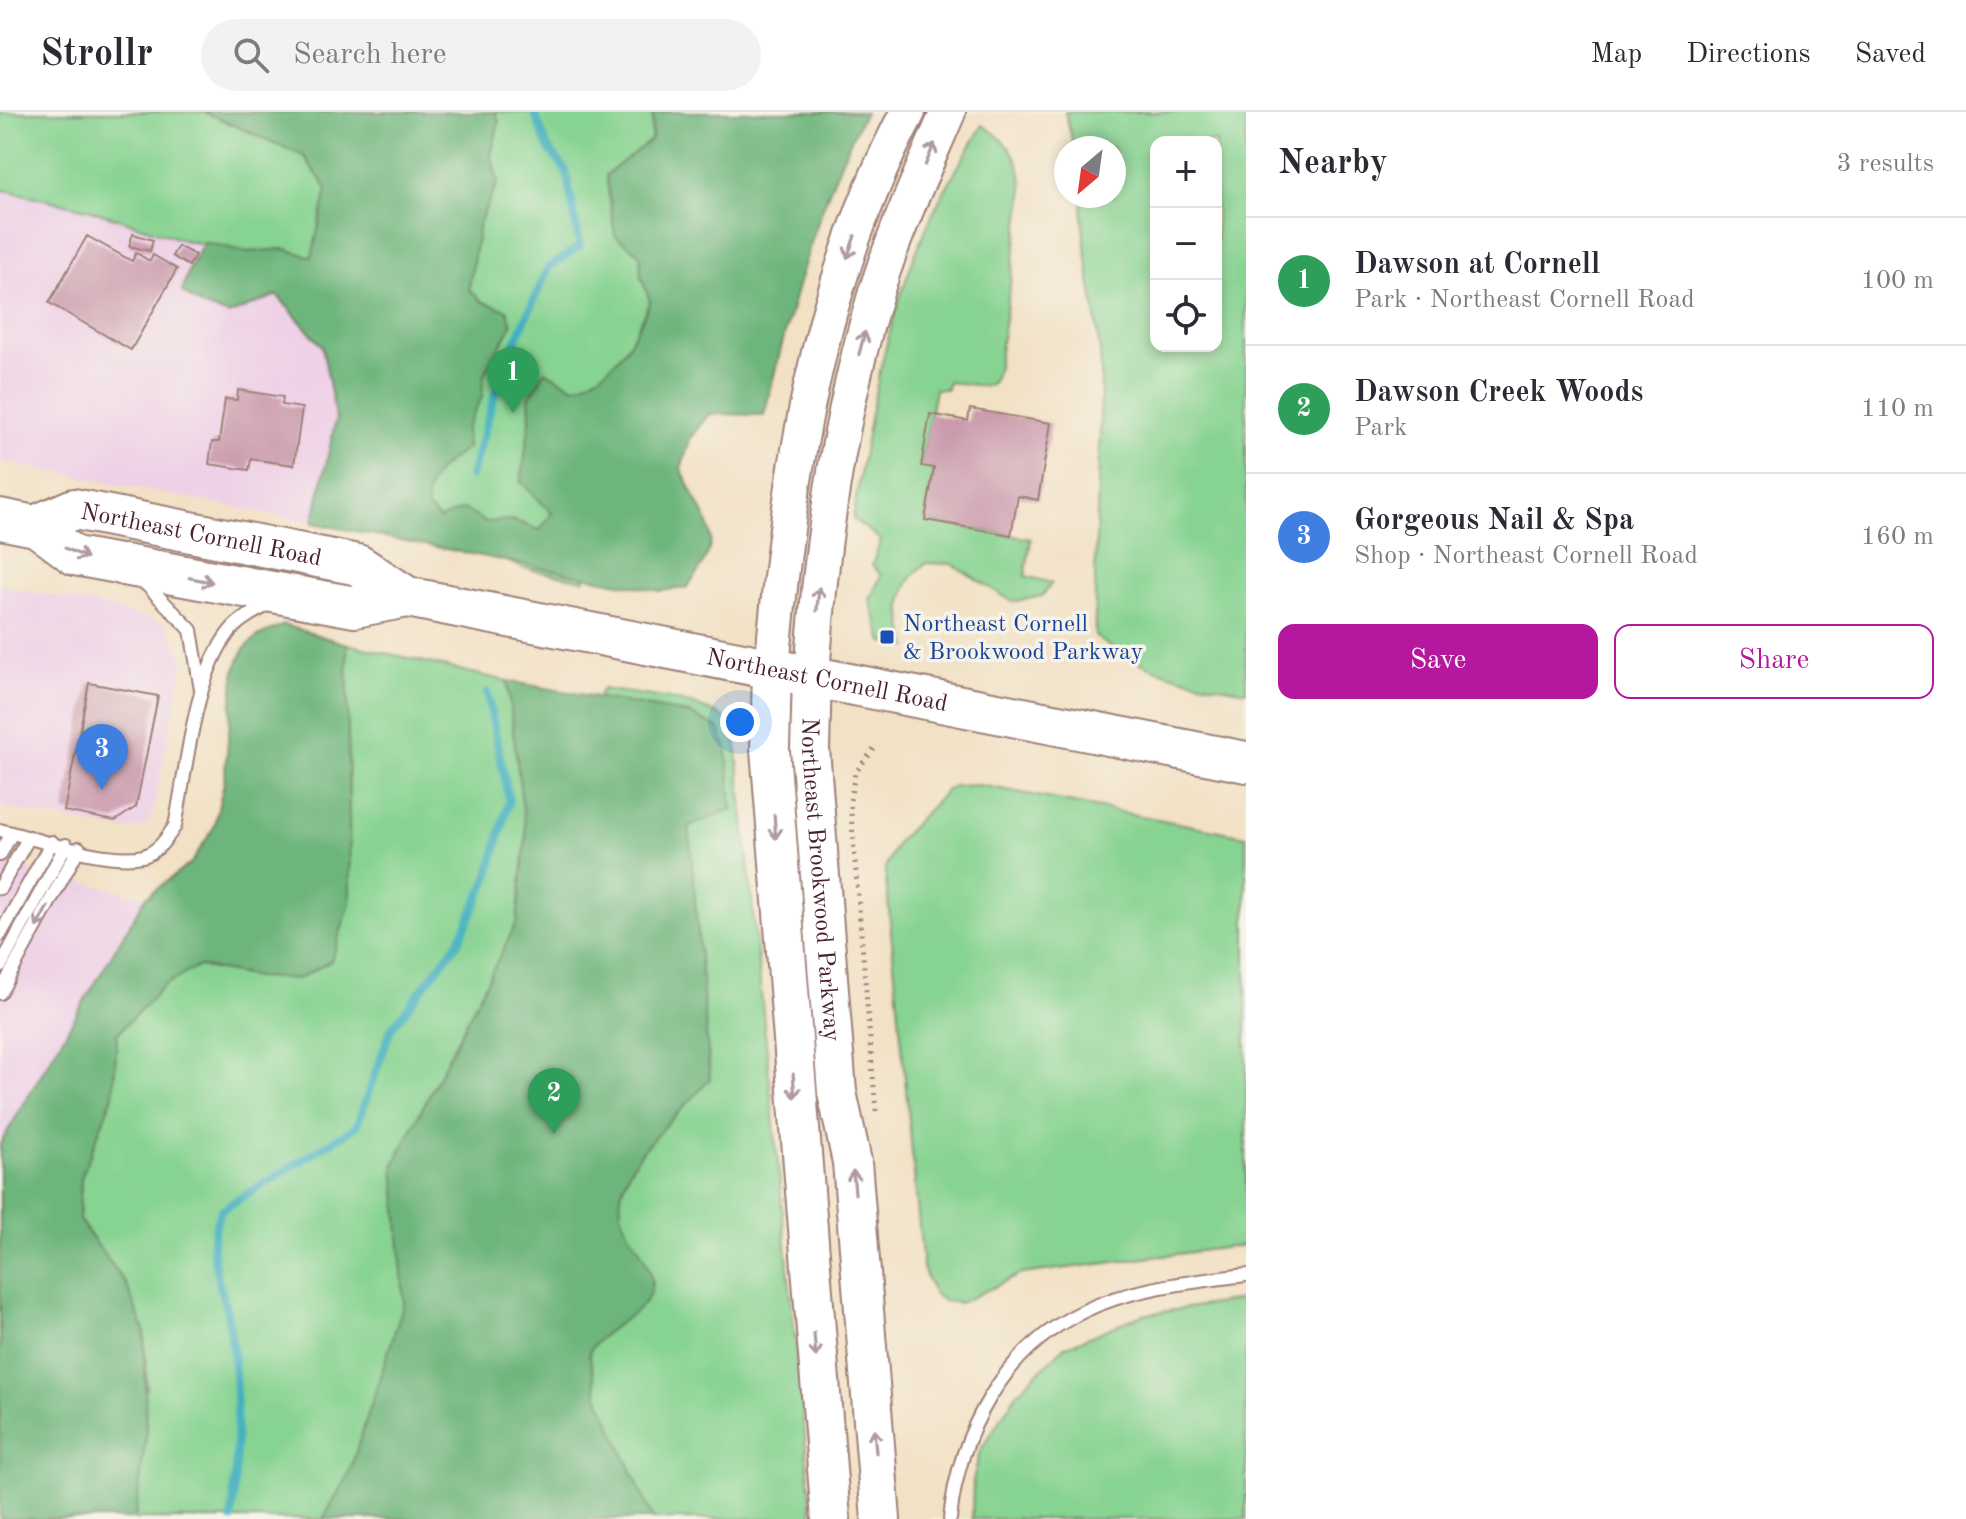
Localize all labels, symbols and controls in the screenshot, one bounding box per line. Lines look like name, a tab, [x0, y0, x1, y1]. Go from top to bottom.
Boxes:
search box	[201, 19, 761, 91]
icon: search	[229, 33, 273, 77]
text: Strollr	[40, 36, 153, 74]
text: Search here	[293, 40, 446, 70]
text: Map	[1590, 41, 1642, 69]
text: Directions	[1686, 41, 1811, 69]
text: Saved	[1855, 41, 1926, 69]
north arrow	[1054, 136, 1126, 208]
map controls	[1150, 136, 1222, 352]
button: +	[1150, 136, 1222, 208]
one-way arrow	[923, 143, 938, 167]
text: Nearby	[1278, 147, 1388, 181]
text: 3 results	[1836, 151, 1934, 177]
button: −	[1150, 208, 1222, 280]
one-way arrow	[842, 234, 857, 259]
text: Dawson at Cornell	[1354, 250, 1600, 280]
text: 1	[1296, 268, 1312, 294]
text: 100 m	[1861, 268, 1934, 294]
button: locate	[1150, 280, 1222, 352]
text: Park · Northeast Cornell Road	[1354, 287, 1695, 313]
one-way arrow	[856, 330, 871, 356]
pin: 1	[487, 347, 539, 413]
text: Dawson Creek Woods	[1354, 378, 1644, 408]
text: 2	[1296, 396, 1312, 422]
text: 110 m	[1861, 396, 1934, 422]
text: Park	[1354, 415, 1408, 441]
street label: Northeast Cornell Road	[78, 501, 324, 572]
text: Gorgeous Nail & Spa	[1354, 506, 1634, 536]
text: 3	[1296, 524, 1312, 550]
text: 160 m	[1861, 524, 1934, 550]
text: Shop · Northeast Cornell Road	[1354, 543, 1698, 569]
one-way arrow	[63, 546, 88, 561]
one-way arrow	[187, 573, 213, 588]
one-way arrow	[810, 586, 825, 613]
place label: Northeast Cornell & Brookwood Parkway	[903, 613, 1144, 665]
button: Save	[1278, 624, 1598, 699]
button: Share	[1614, 624, 1934, 699]
marker: Northeast Cornell & Brookwood Parkway	[878, 628, 896, 646]
street label: Northeast Cornell Road	[704, 646, 949, 717]
your location	[720, 702, 760, 742]
street label: Northeast Brookwood Parkway	[796, 717, 843, 1043]
pin: 3	[76, 724, 128, 790]
one-way arrow	[768, 813, 783, 840]
one-way arrow	[34, 904, 49, 928]
pin: 2	[528, 1068, 580, 1134]
one-way arrow	[787, 1072, 802, 1099]
one-way arrow	[846, 1169, 861, 1196]
one-way arrow	[808, 1331, 823, 1358]
one-way arrow	[867, 1428, 882, 1455]

